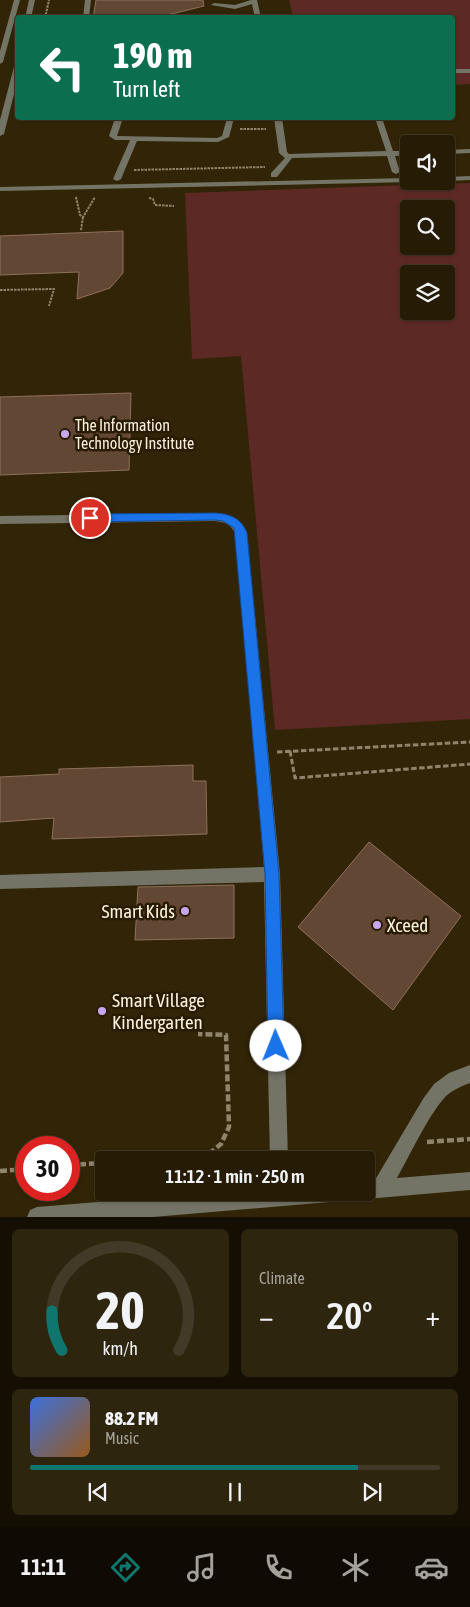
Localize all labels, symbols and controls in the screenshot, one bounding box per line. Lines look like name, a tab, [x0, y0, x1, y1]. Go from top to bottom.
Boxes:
icon: left	[30, 35, 95, 100]
text: 190 m	[113, 35, 192, 75]
text: Turn left	[113, 76, 180, 102]
map controls	[400, 135, 455, 320]
button: sound	[400, 135, 455, 190]
button: search	[400, 200, 455, 255]
button: layers	[400, 265, 455, 320]
place label: The Information Technology Institute	[75, 416, 194, 453]
marker: The Information Technology Institute	[59, 428, 71, 440]
pin	[69, 497, 111, 539]
icon: arrive	[76, 504, 104, 532]
place label: Smart Kids	[102, 900, 175, 922]
marker: Smart Kids	[179, 905, 191, 917]
place label: Xceed	[387, 914, 428, 936]
marker: Xceed	[371, 919, 383, 931]
place label: Smart Village Kindergarten	[112, 989, 205, 1033]
marker: Smart Village Kindergarten	[96, 1005, 108, 1017]
position arrow	[249, 1019, 301, 1071]
speed limit sign: 30	[15, 1136, 80, 1201]
text: 11:12 · 1 min · 250 m	[165, 1165, 305, 1187]
text: Climate	[259, 1269, 305, 1287]
text: 20	[96, 1280, 145, 1340]
text: 20°	[326, 1294, 373, 1337]
text: −	[259, 1300, 274, 1332]
text: +	[425, 1300, 440, 1332]
text: km/h	[103, 1338, 138, 1359]
text: 88.2 FM	[105, 1407, 158, 1429]
text: Music	[105, 1429, 139, 1447]
icon: previous	[84, 1478, 112, 1506]
icon: pause	[221, 1478, 249, 1506]
icon: next	[358, 1478, 386, 1506]
icon: directions	[108, 1550, 143, 1585]
icon: music	[184, 1550, 219, 1585]
icon: phone	[261, 1550, 296, 1585]
icon: climate	[338, 1550, 373, 1585]
icon: car	[414, 1550, 449, 1585]
text: 11:11	[21, 1554, 66, 1580]

